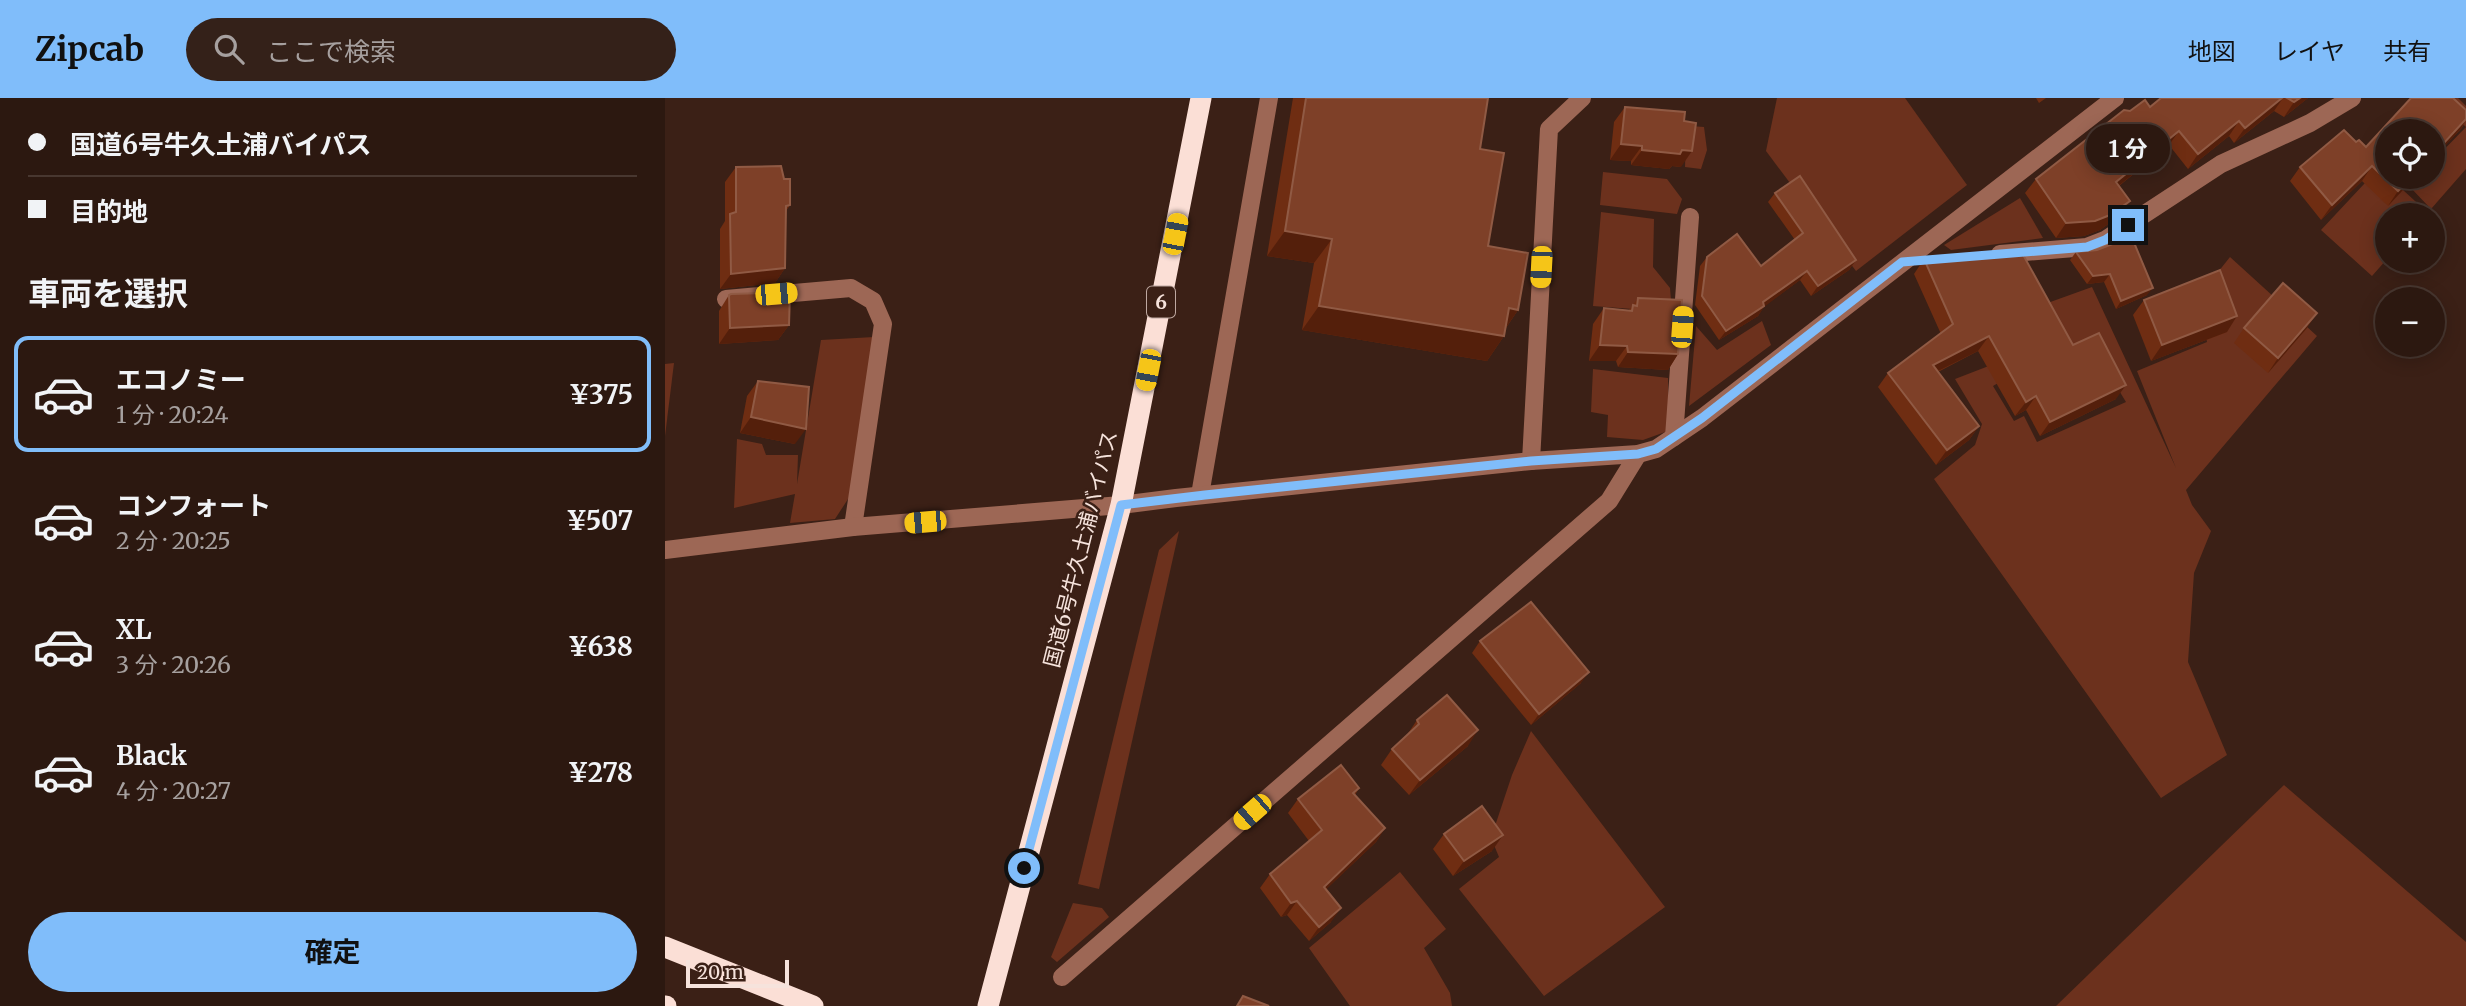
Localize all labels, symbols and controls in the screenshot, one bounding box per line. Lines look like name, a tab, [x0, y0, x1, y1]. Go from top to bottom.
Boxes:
search box	[186, 18, 676, 81]
text: Zipcab	[35, 29, 144, 70]
icon: search	[210, 30, 248, 68]
text: ここで検索	[266, 35, 396, 68]
text: 地図	[2188, 36, 2236, 67]
text: レイヤ	[2274, 36, 2345, 67]
text: 共有	[2383, 36, 2431, 67]
map controls	[2375, 119, 2445, 357]
button: locate	[2375, 119, 2445, 189]
callout: 1 分	[2086, 123, 2170, 172]
text: 国道6号牛久土浦バイパス	[70, 128, 371, 161]
text: 1 分	[2108, 134, 2148, 163]
text: 目的地	[70, 195, 148, 228]
button: +	[2375, 203, 2445, 273]
route end	[2112, 209, 2144, 241]
car	[1161, 211, 1190, 257]
car	[1530, 245, 1553, 289]
text: 車両を選択	[28, 274, 188, 314]
car	[755, 282, 798, 306]
road number: 6	[1147, 286, 1175, 318]
button: −	[2375, 287, 2445, 357]
car	[1671, 305, 1694, 349]
car	[1134, 347, 1163, 393]
icon: car	[32, 363, 95, 426]
text: エコノミー	[116, 363, 246, 396]
text: ¥375	[569, 378, 633, 411]
text: 1 分 · 20:24	[116, 400, 228, 429]
street label: 国道6号牛久土浦バイパス	[1038, 428, 1123, 670]
icon: car	[32, 489, 95, 552]
text: コンフォート	[116, 489, 271, 522]
text: ¥507	[566, 504, 633, 537]
car	[904, 510, 947, 534]
text: 2 分 · 20:25	[116, 526, 231, 555]
text: XL	[116, 613, 152, 646]
icon: car	[32, 615, 95, 678]
text: ¥638	[568, 630, 633, 663]
text: 3 分 · 20:26	[116, 650, 231, 679]
text: Black	[116, 739, 187, 772]
icon: car	[32, 741, 95, 804]
text: ¥278	[568, 756, 633, 789]
text: 4 分 · 20:27	[116, 776, 231, 805]
car	[1230, 790, 1275, 834]
route start	[1008, 852, 1040, 884]
button: 確定	[28, 912, 637, 992]
scale bar	[686, 957, 789, 989]
text: 20 m	[697, 960, 744, 984]

